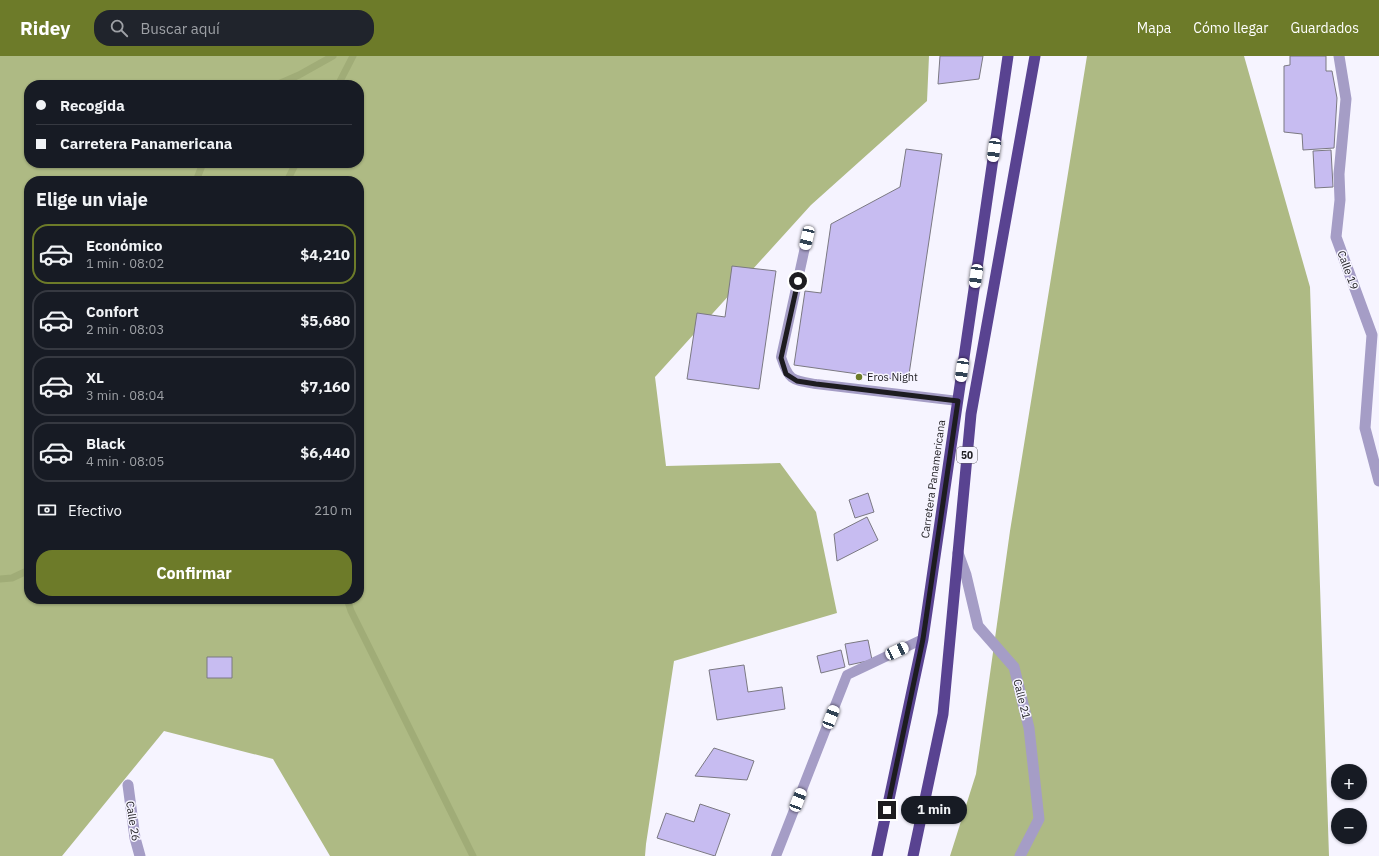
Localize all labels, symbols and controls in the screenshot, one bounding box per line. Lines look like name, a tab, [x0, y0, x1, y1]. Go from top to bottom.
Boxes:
search box	[94, 10, 374, 46]
text: Ridey	[20, 16, 70, 40]
icon: search	[108, 17, 130, 39]
text: Buscar aquí	[140, 19, 220, 38]
text: Mapa	[1137, 19, 1171, 37]
text: Cómo llegar	[1193, 19, 1268, 37]
text: Guardados	[1290, 19, 1359, 37]
text: Recogida	[60, 96, 125, 115]
text: Carretera Panamericana	[60, 134, 232, 153]
car	[986, 137, 1002, 163]
text: Elige un viaje	[36, 188, 148, 211]
car	[798, 225, 816, 251]
icon: car	[38, 236, 74, 272]
text: Económico	[86, 236, 162, 255]
text: $4,210	[300, 245, 350, 264]
street label: Calle 19	[1335, 249, 1361, 291]
text: 1 min · 08:02	[86, 255, 164, 272]
car	[968, 263, 984, 289]
route start	[789, 272, 807, 290]
icon: car	[38, 302, 74, 338]
text: Confort	[86, 302, 139, 321]
text: $5,680	[300, 311, 350, 330]
text: 2 min · 08:03	[86, 321, 164, 338]
car	[954, 357, 970, 383]
icon: car	[38, 368, 74, 404]
text: XL	[86, 368, 104, 387]
place label: Eros Night	[867, 370, 918, 384]
marker: Eros Night	[854, 372, 864, 382]
text: $7,160	[300, 377, 350, 396]
text: 3 min · 08:04	[86, 387, 164, 404]
street label: Carretera Panamericana	[918, 419, 948, 539]
icon: car	[38, 434, 74, 470]
text: Black	[86, 434, 126, 453]
text: $6,440	[300, 443, 350, 462]
road number: 50	[957, 447, 977, 463]
text: 4 min · 08:05	[86, 453, 164, 470]
icon: cash	[36, 499, 58, 521]
text: Efectivo	[68, 501, 122, 520]
text: 210 m	[314, 502, 352, 519]
button: Confirmar	[36, 550, 352, 596]
car	[884, 640, 910, 662]
street label: Calle 21	[1010, 678, 1034, 721]
car	[821, 704, 841, 730]
map controls	[1331, 764, 1367, 844]
button: +	[1331, 764, 1367, 800]
car	[788, 787, 808, 813]
callout: 1 min	[901, 796, 967, 824]
street label: Calle 26	[123, 800, 143, 842]
route end	[878, 801, 896, 819]
text: 1 min	[917, 801, 951, 818]
button: −	[1331, 808, 1367, 844]

